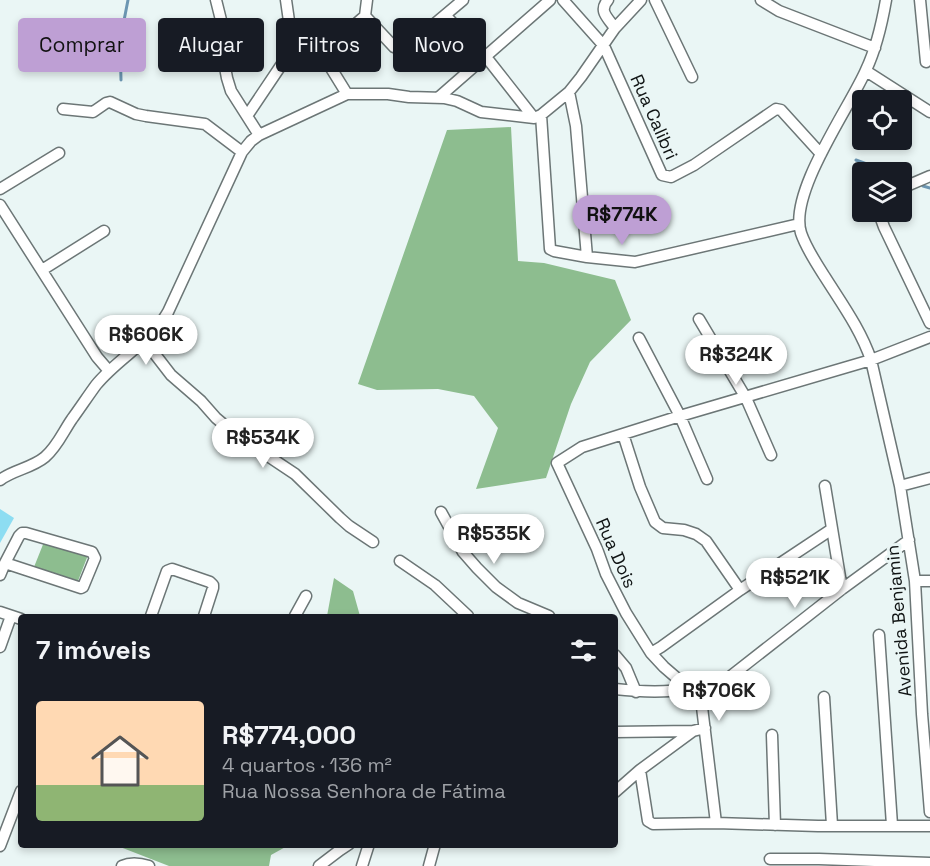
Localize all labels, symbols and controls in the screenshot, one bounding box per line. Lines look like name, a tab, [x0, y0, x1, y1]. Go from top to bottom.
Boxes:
chip: Comprar	[18, 18, 146, 72]
chip: Alugar	[158, 18, 264, 72]
chip: Filtros	[276, 18, 381, 72]
chip: Novo	[393, 18, 486, 72]
street label: Rua Calibri	[625, 71, 683, 163]
map controls	[852, 90, 912, 222]
button: locate	[852, 90, 912, 150]
button: layers	[852, 162, 912, 222]
pin: R$774K	[573, 195, 671, 246]
text: R$774K	[586, 201, 658, 227]
pin: R$606K	[97, 315, 195, 366]
text: R$606K	[109, 321, 183, 347]
pin: R$324K	[687, 335, 785, 386]
text: R$324K	[699, 341, 773, 367]
pin: R$534K	[214, 418, 312, 469]
text: R$534K	[226, 424, 300, 450]
pin: R$535K	[445, 514, 543, 565]
street label: Rua Dois	[591, 514, 642, 591]
text: R$535K	[457, 520, 531, 546]
street label: Avenida Benjamin	[880, 544, 917, 698]
pin: R$521K	[746, 558, 844, 609]
text: R$521K	[760, 564, 830, 590]
text: 7 imóveis	[36, 633, 151, 667]
icon: filters	[567, 634, 600, 667]
pin: R$706K	[670, 671, 768, 722]
text: R$706K	[682, 677, 756, 703]
text: R$774,000	[222, 718, 356, 752]
icon: home	[84, 725, 156, 797]
text: 4 quartos · 136 m²	[222, 752, 392, 778]
text: Rua Nossa Senhora de Fátima	[222, 778, 506, 804]

